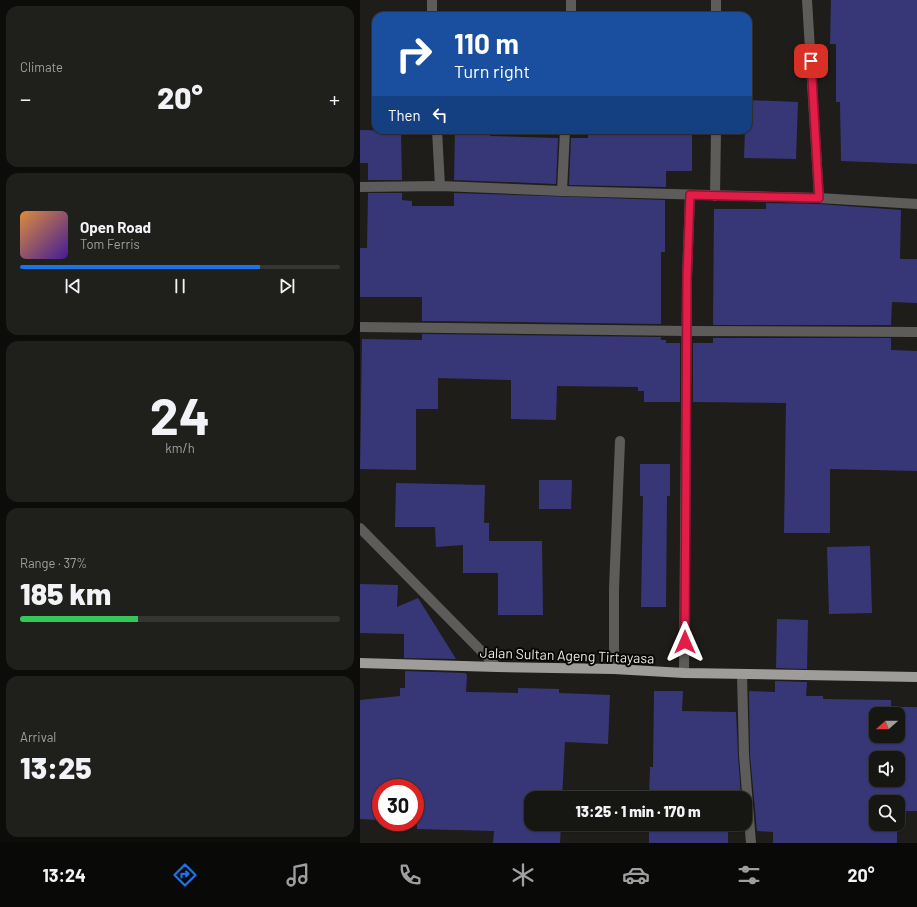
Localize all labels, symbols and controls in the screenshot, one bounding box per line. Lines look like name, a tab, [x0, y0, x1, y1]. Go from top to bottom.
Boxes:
text: 110 m	[454, 26, 519, 60]
icon: right	[388, 28, 440, 80]
pin	[794, 44, 828, 78]
icon: arrive	[800, 50, 822, 72]
text: Climate	[20, 59, 63, 75]
text: Turn right	[454, 60, 530, 82]
text: 20°	[157, 79, 203, 115]
text: −	[20, 85, 31, 111]
text: +	[329, 85, 340, 111]
icon: left	[429, 104, 451, 126]
text: Then	[388, 106, 421, 124]
text: Open Road	[80, 218, 151, 236]
text: Tom Ferris	[80, 236, 140, 252]
icon: previous	[62, 275, 84, 297]
icon: pause	[169, 275, 191, 297]
icon: next	[276, 275, 298, 297]
text: 24	[150, 383, 210, 445]
text: km/h	[165, 440, 195, 456]
text: Range · 37%	[20, 555, 87, 571]
text: 185 km	[20, 575, 111, 611]
position arrow	[664, 621, 706, 663]
street label: Jalan Sultan Ageng Tirtayasa	[479, 643, 655, 667]
north arrow	[869, 707, 905, 743]
map controls	[869, 707, 905, 831]
text: Arrival	[20, 729, 56, 745]
text: 13:25	[20, 749, 92, 785]
button: sound	[869, 751, 905, 787]
speed limit sign: 30	[372, 779, 424, 831]
button: search	[869, 795, 905, 831]
text: 13:25 · 1 min · 170 m	[575, 802, 701, 820]
icon: directions	[171, 861, 199, 889]
icon: music	[284, 861, 312, 889]
icon: phone	[396, 861, 424, 889]
icon: climate	[509, 861, 537, 889]
icon: car	[622, 861, 650, 889]
icon: filters	[735, 861, 763, 889]
text: 13:24	[42, 864, 86, 886]
text: 20°	[847, 864, 875, 886]

